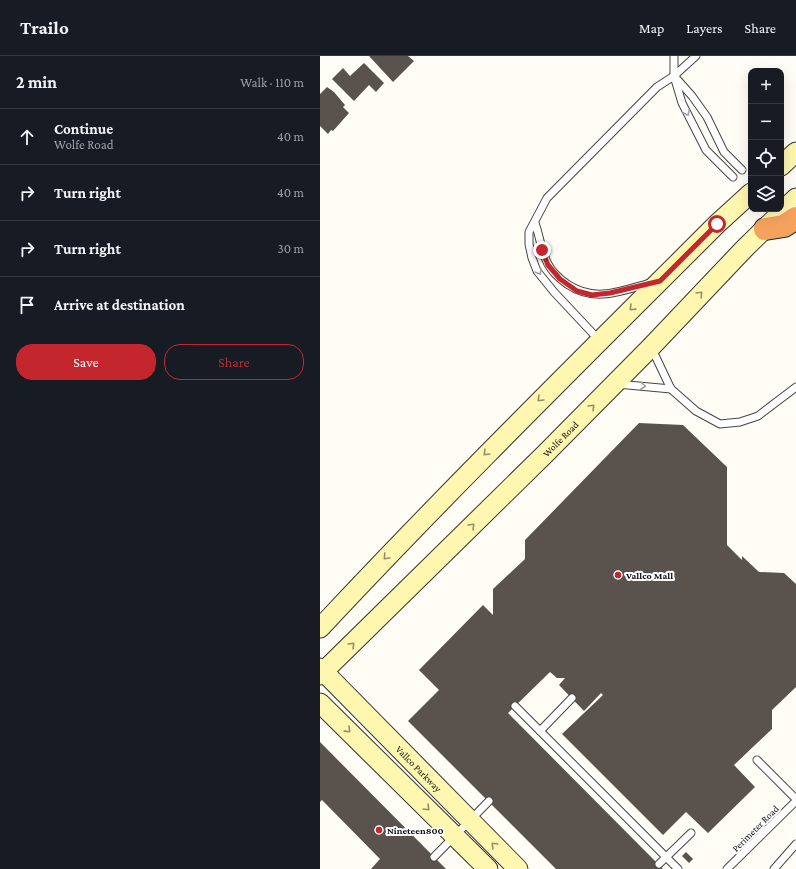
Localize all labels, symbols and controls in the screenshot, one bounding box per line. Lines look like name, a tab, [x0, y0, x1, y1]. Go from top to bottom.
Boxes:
text: Trailo	[20, 17, 69, 38]
text: Map	[639, 20, 664, 36]
text: Layers	[686, 20, 723, 36]
text: Share	[745, 20, 776, 36]
map controls	[748, 68, 784, 212]
button: +	[748, 68, 784, 104]
text: 2 min	[16, 73, 57, 92]
text: Walk · 110 m	[240, 75, 304, 90]
button: −	[748, 104, 784, 140]
one-way arrow	[682, 108, 690, 116]
text: Continue	[54, 121, 113, 137]
icon: ahead	[16, 126, 38, 148]
text: 40 m	[277, 129, 304, 144]
text: Wolfe Road	[54, 137, 114, 152]
button: locate	[748, 140, 784, 176]
button: layers	[748, 176, 784, 212]
icon: right	[16, 182, 38, 204]
text: Turn right	[54, 185, 121, 201]
text: 40 m	[277, 185, 304, 200]
route start	[708, 215, 726, 233]
icon: right	[16, 238, 38, 260]
text: Turn right	[54, 241, 121, 257]
text: 30 m	[278, 241, 304, 256]
route end	[533, 241, 551, 259]
one-way arrow	[534, 268, 542, 275]
one-way arrow	[696, 291, 703, 299]
icon: arrive	[16, 294, 38, 316]
text: Arrive at destination	[54, 297, 185, 313]
one-way arrow	[629, 303, 637, 311]
button: Save	[16, 344, 156, 380]
button: Share	[164, 344, 304, 380]
one-way arrow	[640, 382, 646, 391]
one-way arrow	[537, 394, 545, 402]
one-way arrow	[587, 404, 595, 412]
street label: Wolfe Road	[541, 418, 581, 459]
one-way arrow	[484, 448, 491, 456]
one-way arrow	[467, 523, 475, 530]
one-way arrow	[384, 553, 391, 560]
marker: Vallco Mall	[613, 570, 623, 580]
place label: Vallco Mall	[625, 570, 673, 581]
one-way arrow	[347, 642, 355, 649]
one-way arrow	[343, 725, 351, 733]
street label: Vallco Parkway	[394, 743, 444, 794]
street label: Perimeter Road	[730, 802, 781, 854]
one-way arrow	[422, 803, 430, 811]
marker: Nineteen800	[374, 825, 384, 835]
place label: Nineteen800	[387, 825, 444, 836]
one-way arrow	[491, 842, 499, 850]

